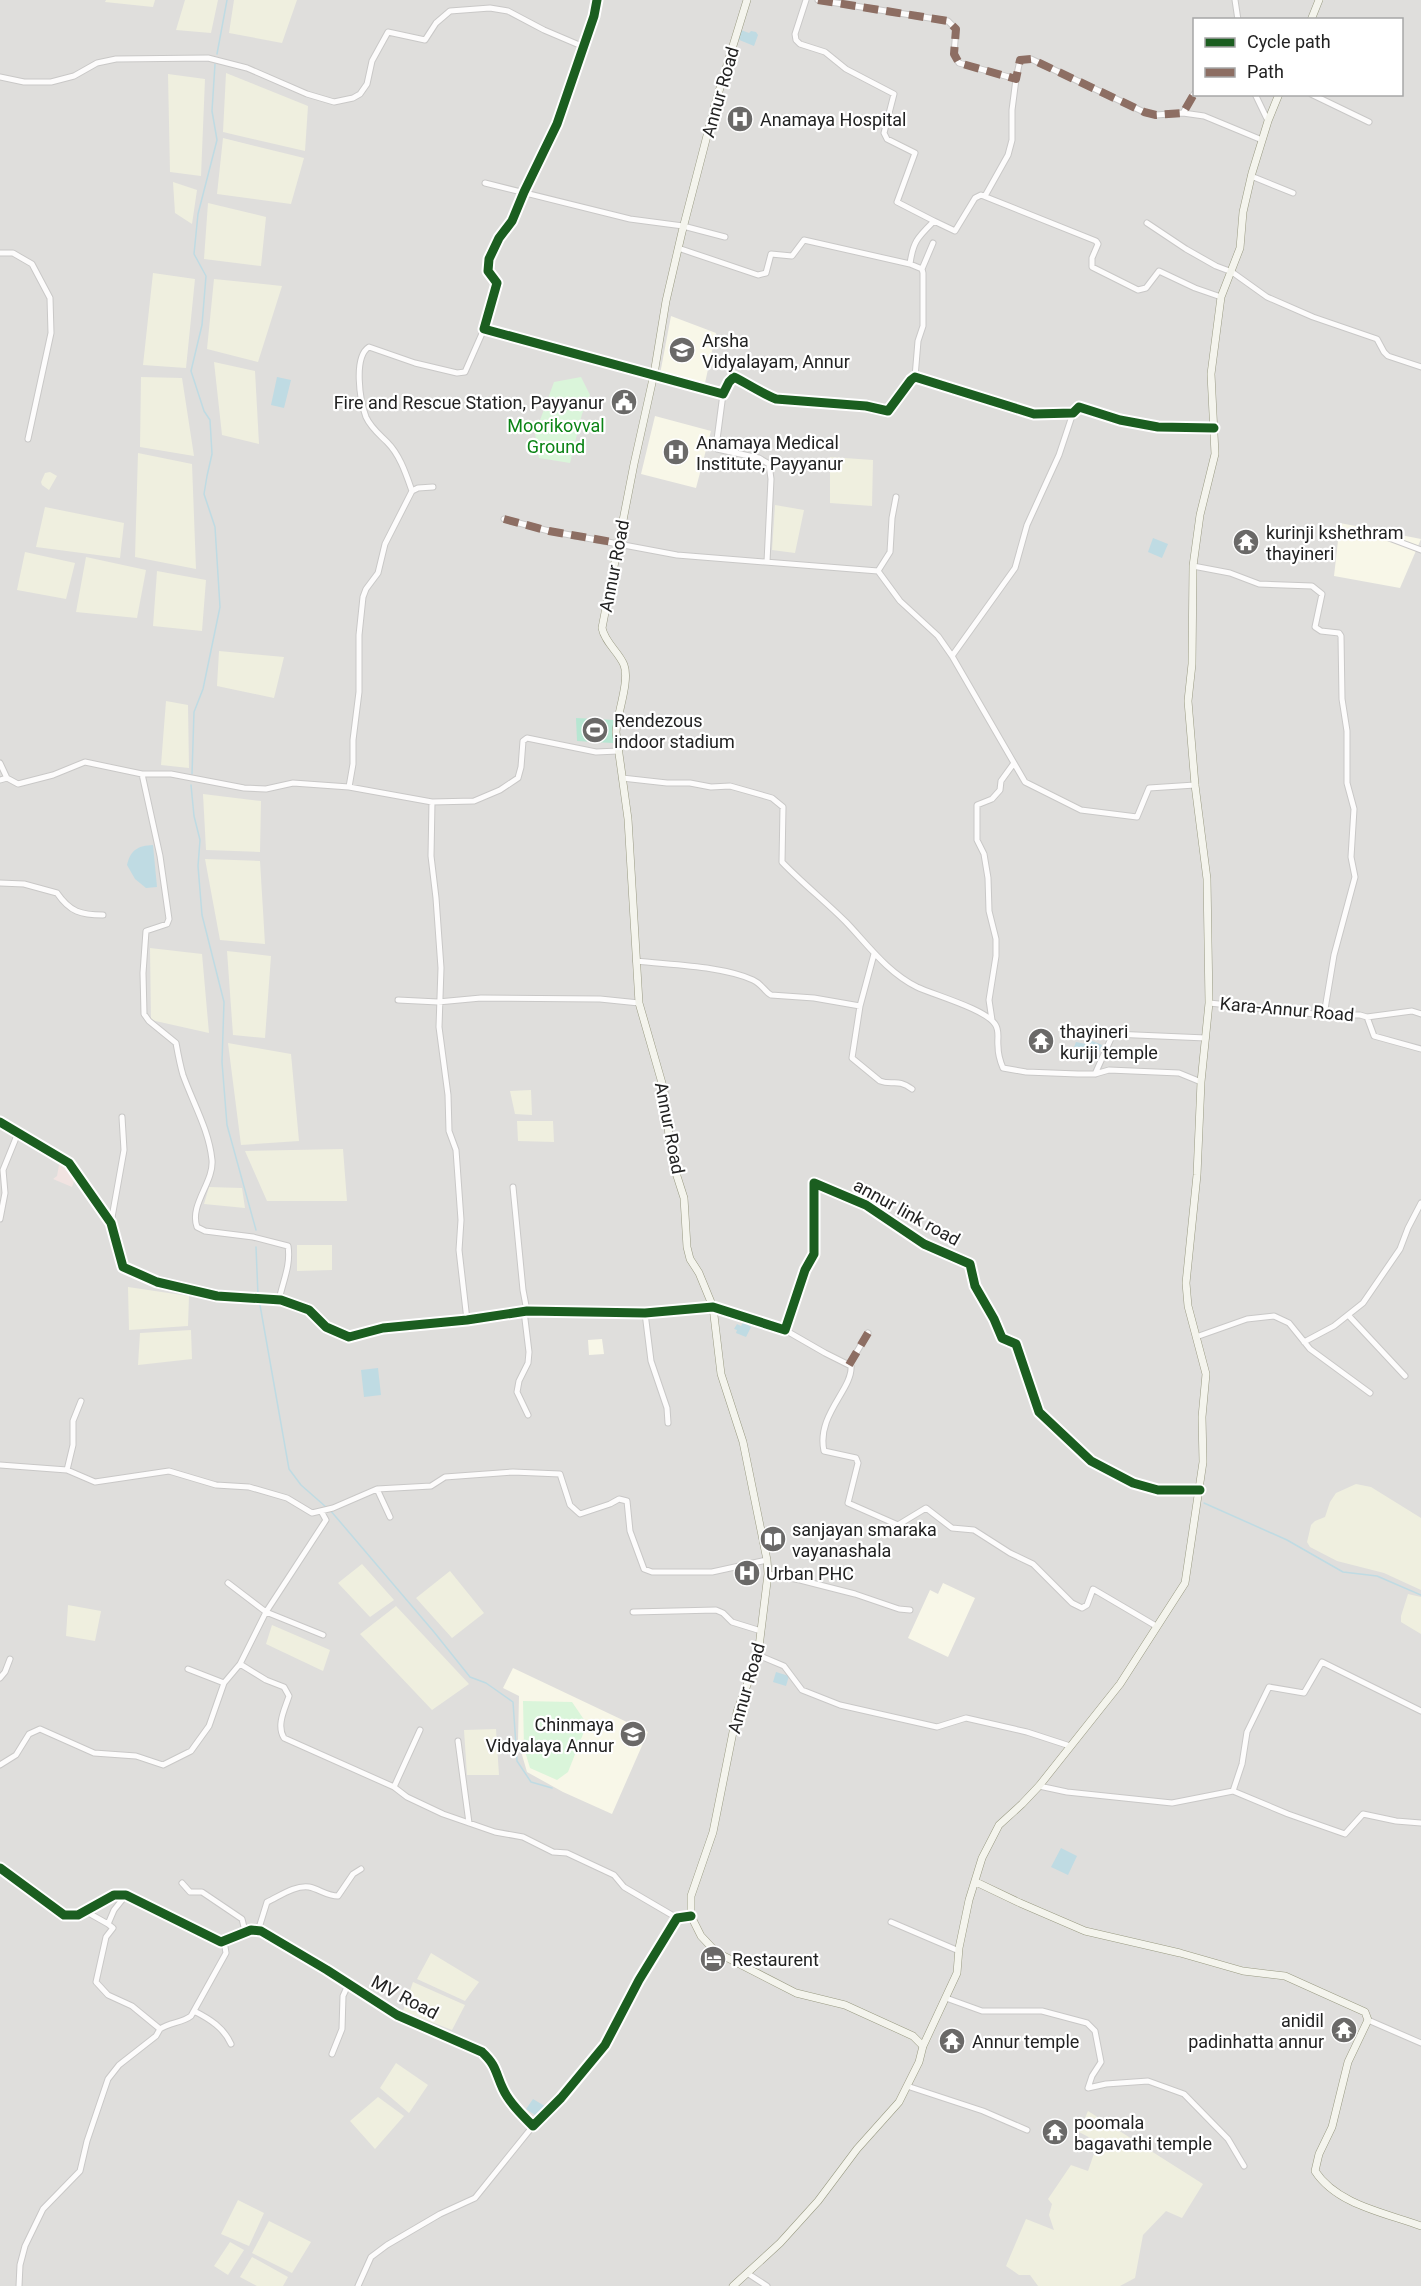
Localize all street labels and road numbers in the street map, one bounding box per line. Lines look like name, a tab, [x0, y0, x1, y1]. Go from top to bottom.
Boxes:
street label: Annur Road	[697, 44, 743, 140]
street label: Annur Road	[595, 518, 633, 614]
street label: Kara-Annur Road	[1219, 993, 1355, 1025]
street label: Annur Road	[651, 1080, 689, 1176]
street label: annur link road	[850, 1174, 964, 1250]
street label: Annur Road	[723, 1640, 769, 1736]
street label: MV Road	[368, 1971, 442, 2023]

